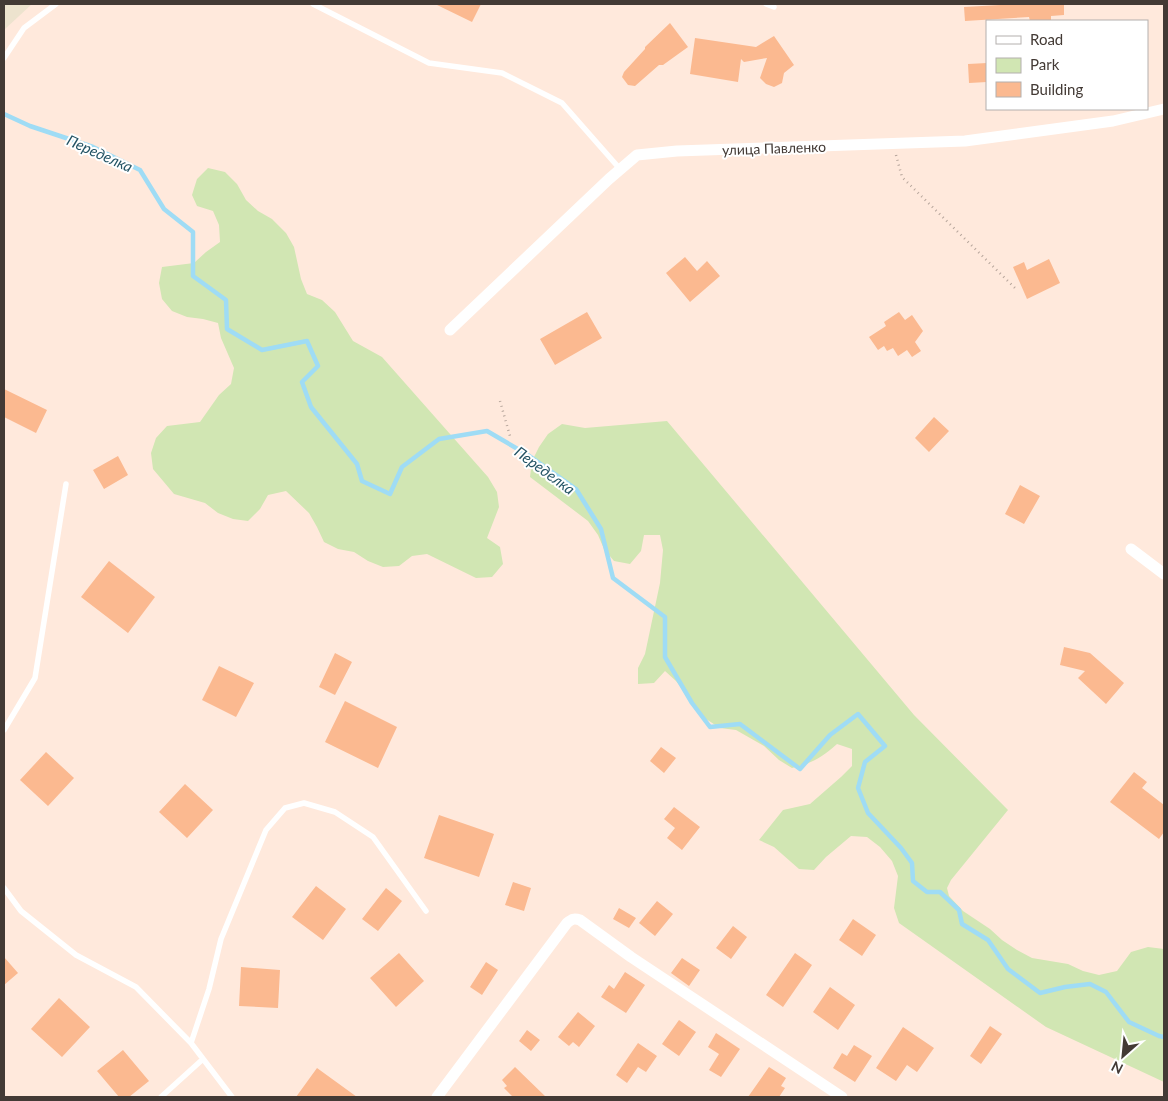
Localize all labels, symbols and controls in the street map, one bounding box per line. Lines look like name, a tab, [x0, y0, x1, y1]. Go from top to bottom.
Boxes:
legend	[986, 20, 1148, 110]
text: Road	[1030, 30, 1063, 48]
text: Park	[1030, 55, 1060, 73]
text: Building	[1030, 80, 1083, 98]
water label: Переделка	[64, 131, 136, 176]
street label: улица Павленко	[722, 138, 826, 158]
water label: Переделка	[511, 442, 579, 498]
north arrow	[1098, 1031, 1148, 1081]
text: N	[1108, 1058, 1126, 1078]

